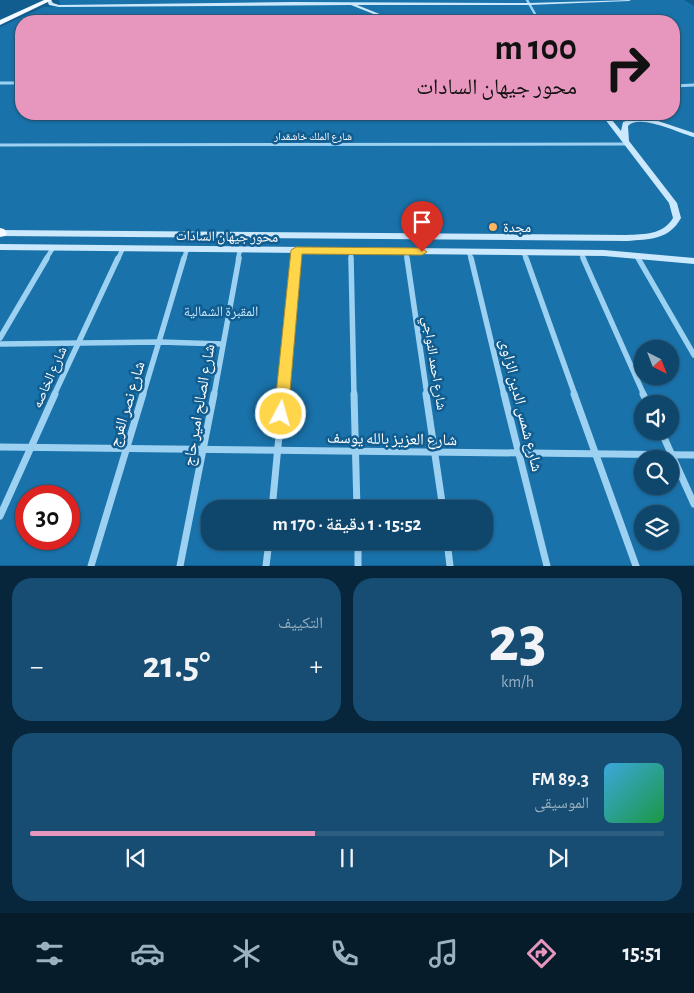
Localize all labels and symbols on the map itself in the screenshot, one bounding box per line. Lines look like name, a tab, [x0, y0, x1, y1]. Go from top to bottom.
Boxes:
street label: شارع الملك خاشقدار	[273, 131, 352, 143]
pin	[401, 201, 443, 252]
marker: مجدة	[487, 221, 499, 233]
place label: مجدة	[503, 221, 531, 235]
street label: محور جيهان السادات	[176, 229, 278, 246]
park label: المقبرة الشمالية	[184, 305, 258, 320]
street label: شارع احمد النواجي	[416, 315, 448, 412]
street label: شارع شمس الدين الزاوى	[495, 337, 545, 474]
north arrow	[634, 340, 679, 385]
street label: شارع الصالح امير حاج	[180, 343, 220, 468]
street label: شارع الخاصه	[30, 345, 71, 411]
street label: شارع نصر الفرج	[106, 359, 150, 450]
position arrow	[254, 387, 306, 439]
street label: شارع العزيز بالله يوسف	[327, 430, 457, 450]
speed limit sign: 30	[15, 485, 80, 550]

